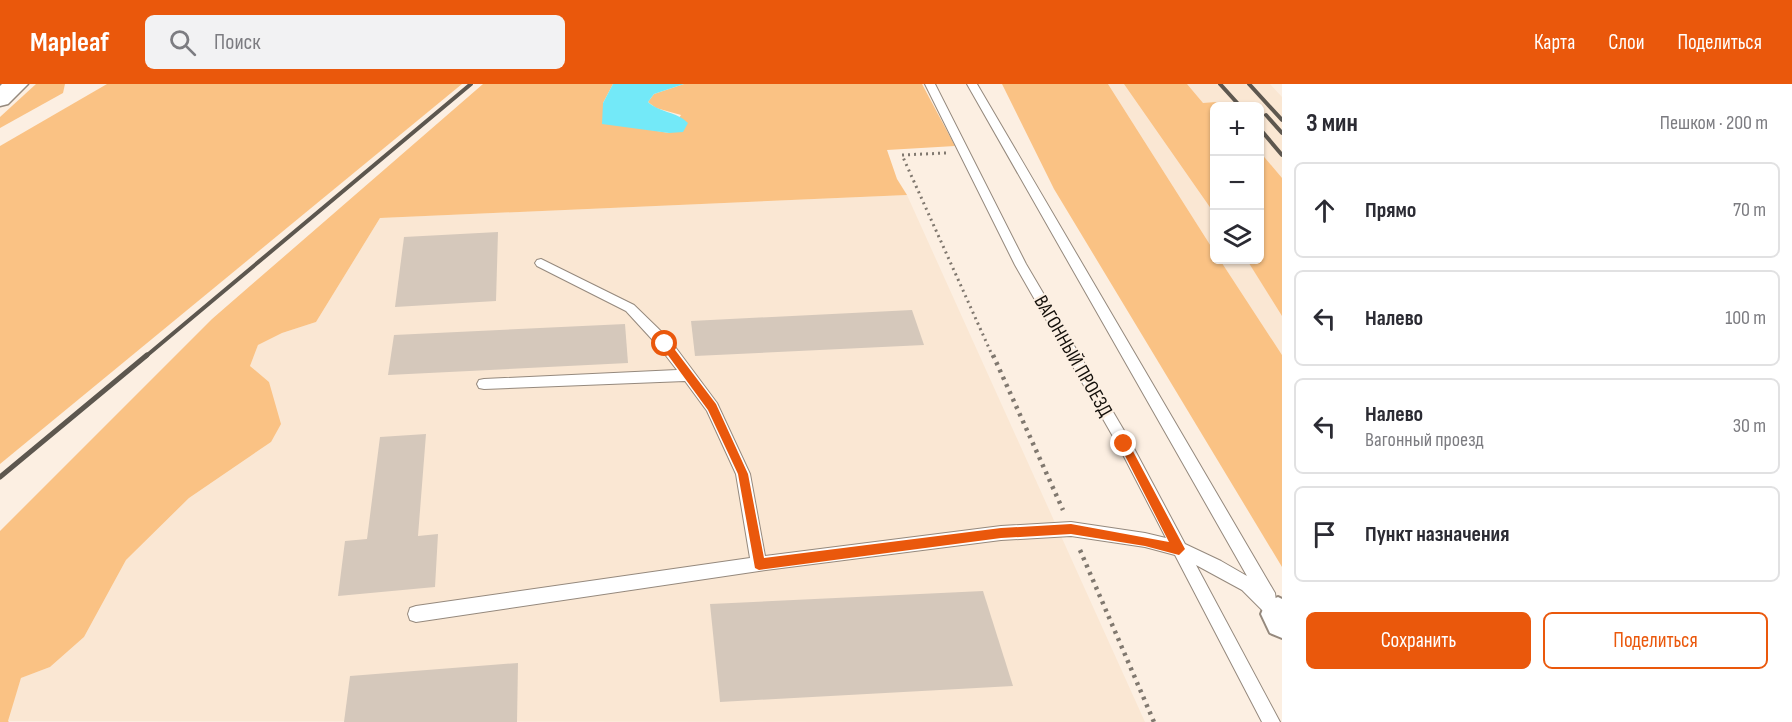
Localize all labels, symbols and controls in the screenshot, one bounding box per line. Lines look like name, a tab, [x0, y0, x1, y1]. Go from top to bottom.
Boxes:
search box	[145, 15, 565, 69]
text: Mapleaf	[30, 26, 109, 59]
icon: search	[166, 26, 199, 59]
text: Поиск	[214, 29, 261, 56]
text: Карта	[1534, 30, 1575, 55]
text: Слои	[1608, 30, 1644, 55]
text: Поделиться	[1677, 30, 1762, 55]
map controls	[1210, 102, 1264, 264]
button: +	[1210, 102, 1264, 156]
text: 3 мин	[1306, 108, 1358, 139]
text: Пешком · 200 m	[1660, 111, 1768, 135]
button: −	[1210, 156, 1264, 210]
icon: ahead	[1308, 194, 1341, 227]
text: Прямо	[1365, 197, 1416, 224]
text: 70 m	[1733, 198, 1766, 222]
button: layers	[1210, 210, 1264, 264]
street label: ВАГОННЫЙ ПРОЕЗД	[1029, 291, 1117, 421]
icon: left	[1308, 302, 1341, 335]
text: Налево	[1365, 305, 1423, 332]
text: 100 m	[1725, 306, 1766, 330]
route start	[651, 330, 677, 356]
text: Налево	[1365, 401, 1423, 428]
icon: left	[1308, 410, 1341, 443]
text: 30 m	[1733, 414, 1766, 438]
text: Вагонный проезд	[1365, 428, 1484, 452]
route end	[1110, 430, 1136, 456]
icon: arrive	[1308, 518, 1341, 551]
text: Пункт назначения	[1365, 521, 1509, 548]
button: Сохранить	[1306, 612, 1531, 669]
button: Поделиться	[1543, 612, 1768, 669]

